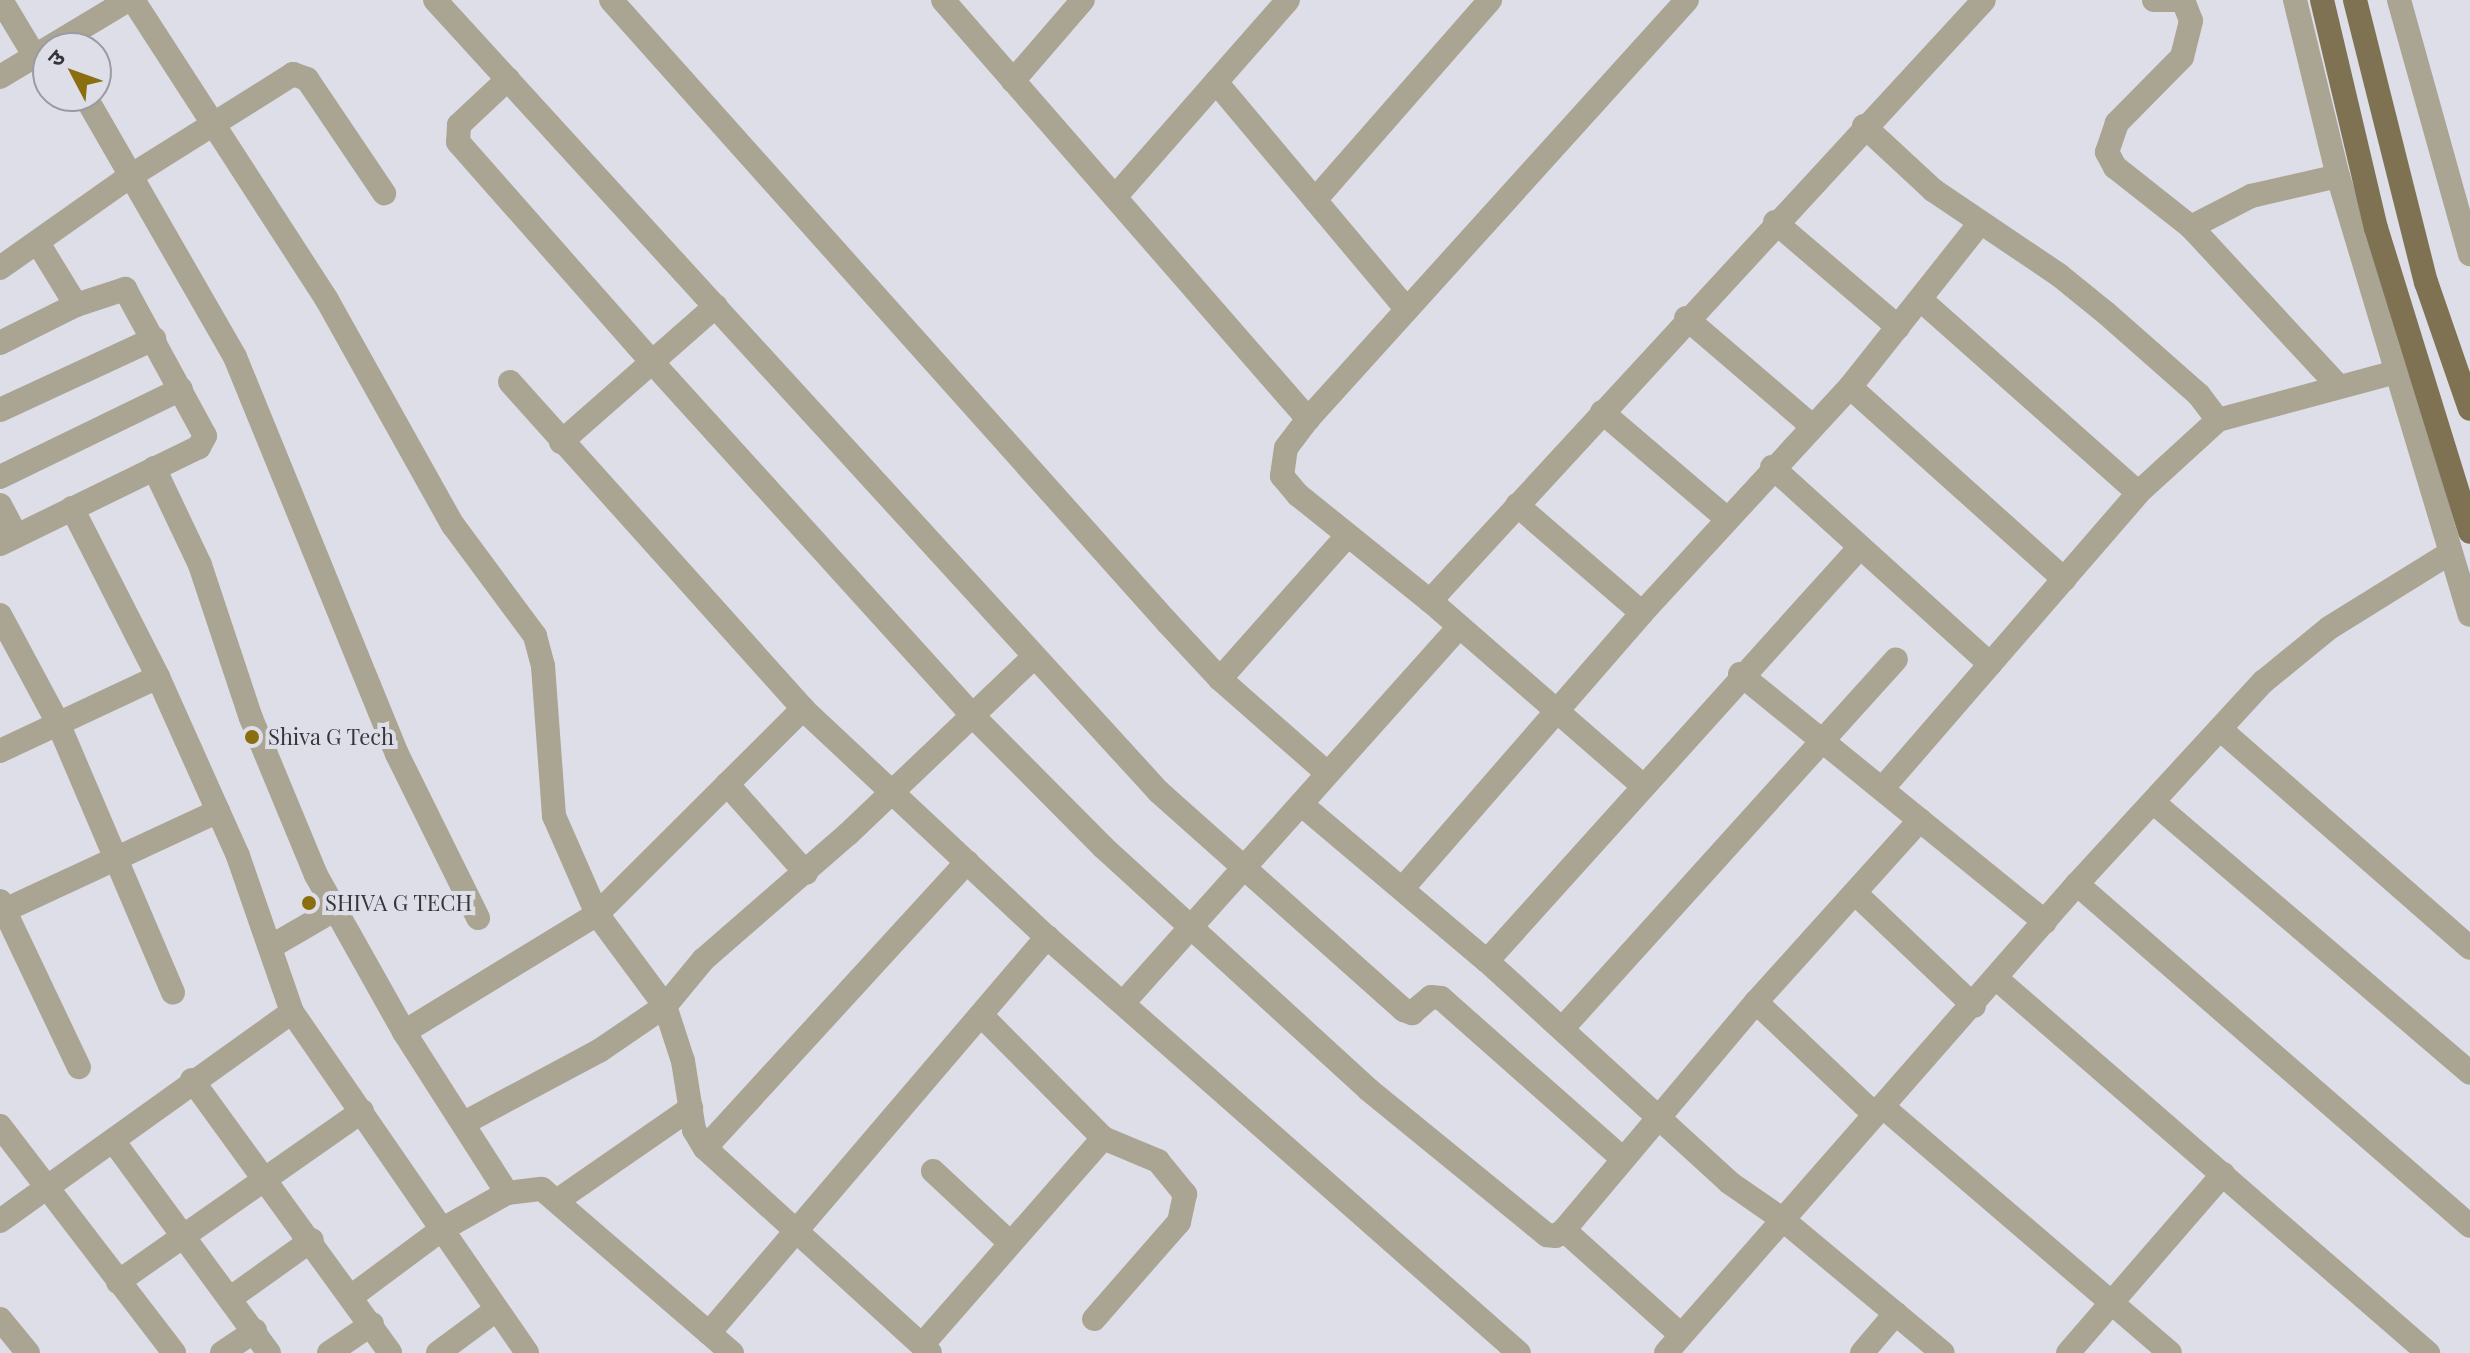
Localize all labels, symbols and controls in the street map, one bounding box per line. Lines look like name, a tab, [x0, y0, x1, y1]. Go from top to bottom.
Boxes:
north arrow	[32, 32, 112, 112]
text: उ	[40, 43, 71, 72]
place label: Shiva G Tech	[268, 724, 395, 750]
marker: Shiva G Tech	[243, 728, 261, 746]
place label: SHIVA G TECH	[325, 890, 473, 916]
marker: SHIVA G TECH	[300, 894, 318, 912]

